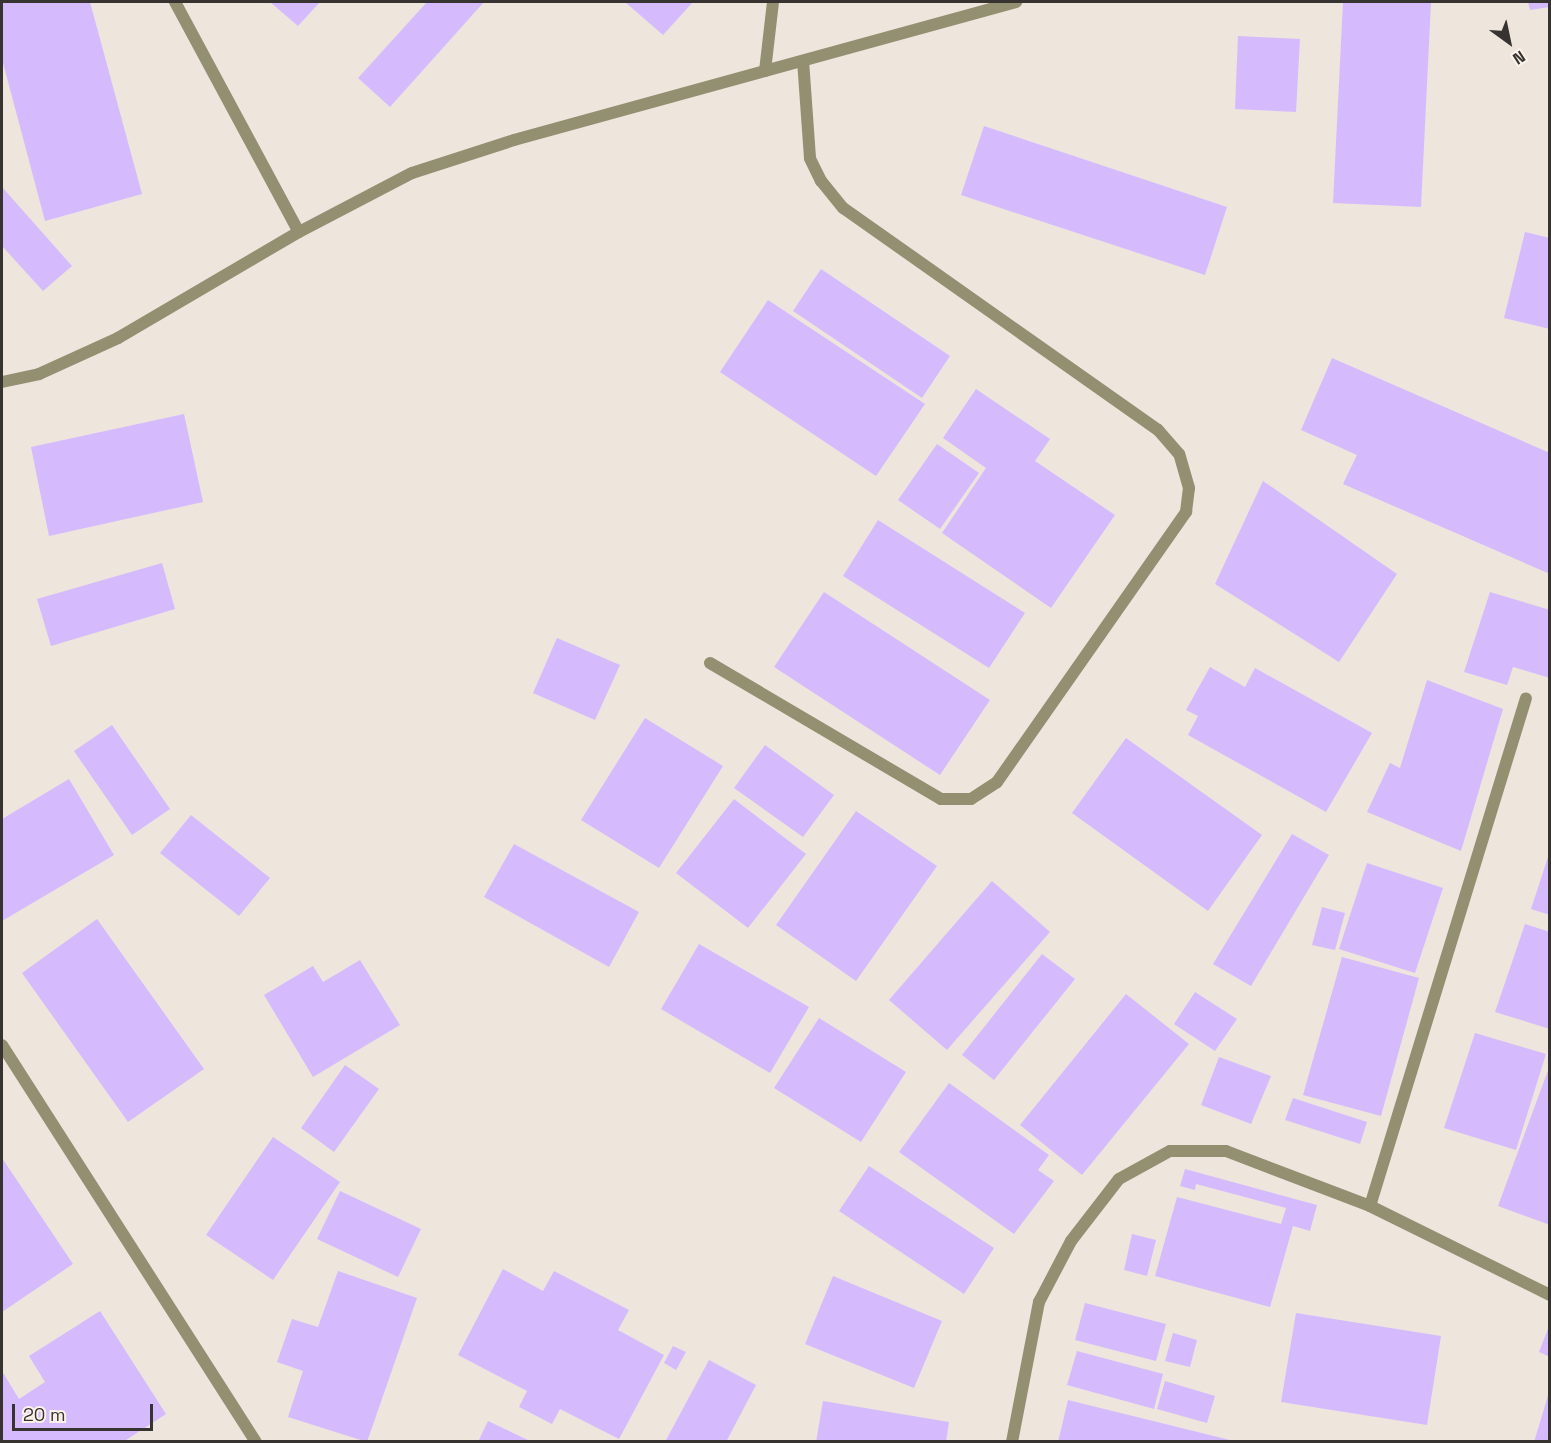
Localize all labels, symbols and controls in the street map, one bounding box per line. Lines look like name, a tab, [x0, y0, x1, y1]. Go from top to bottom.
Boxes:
north arrow	[1479, 12, 1539, 72]
text: N	[1509, 46, 1529, 69]
scale bar	[15, 1392, 156, 1430]
text: 20 m	[23, 1403, 66, 1426]

